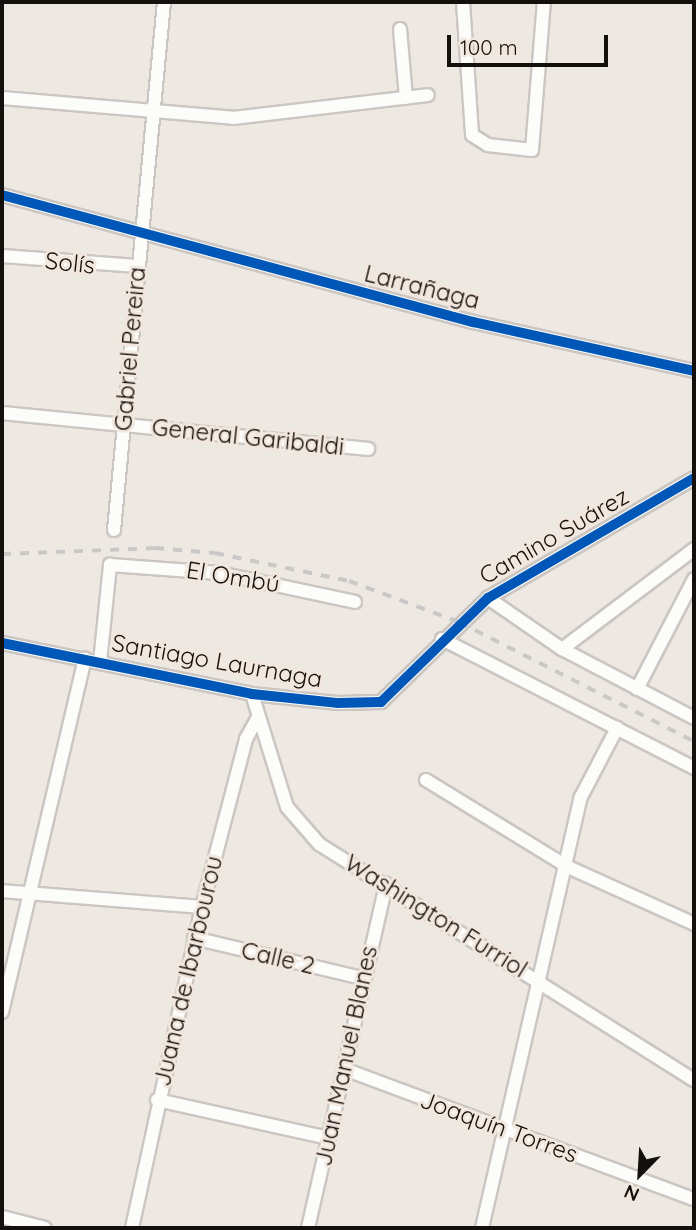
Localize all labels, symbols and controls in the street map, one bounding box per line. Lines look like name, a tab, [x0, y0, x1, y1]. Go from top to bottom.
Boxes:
scale bar	[451, 21, 612, 65]
text: 100 m	[460, 34, 518, 60]
street label: Solís	[44, 246, 96, 280]
street label: Larrañaga	[361, 259, 483, 315]
street label: Gabriel Pereira	[108, 266, 152, 432]
street label: General Garibaldi	[150, 413, 346, 461]
street label: Camino Suárez	[474, 482, 634, 590]
street label: El Ombú	[184, 555, 282, 599]
street label: Santiago Laurnaga	[110, 628, 324, 694]
street label: Washington Furriol	[339, 848, 533, 984]
street label: Juana de Ibarbourou	[147, 853, 229, 1089]
street label: Calle 2	[239, 936, 317, 980]
street label: Juan Manuel Blanes	[309, 943, 383, 1169]
street label: Joaquín Torres	[416, 1085, 582, 1169]
north arrow	[605, 1139, 675, 1209]
text: N	[620, 1179, 643, 1207]

